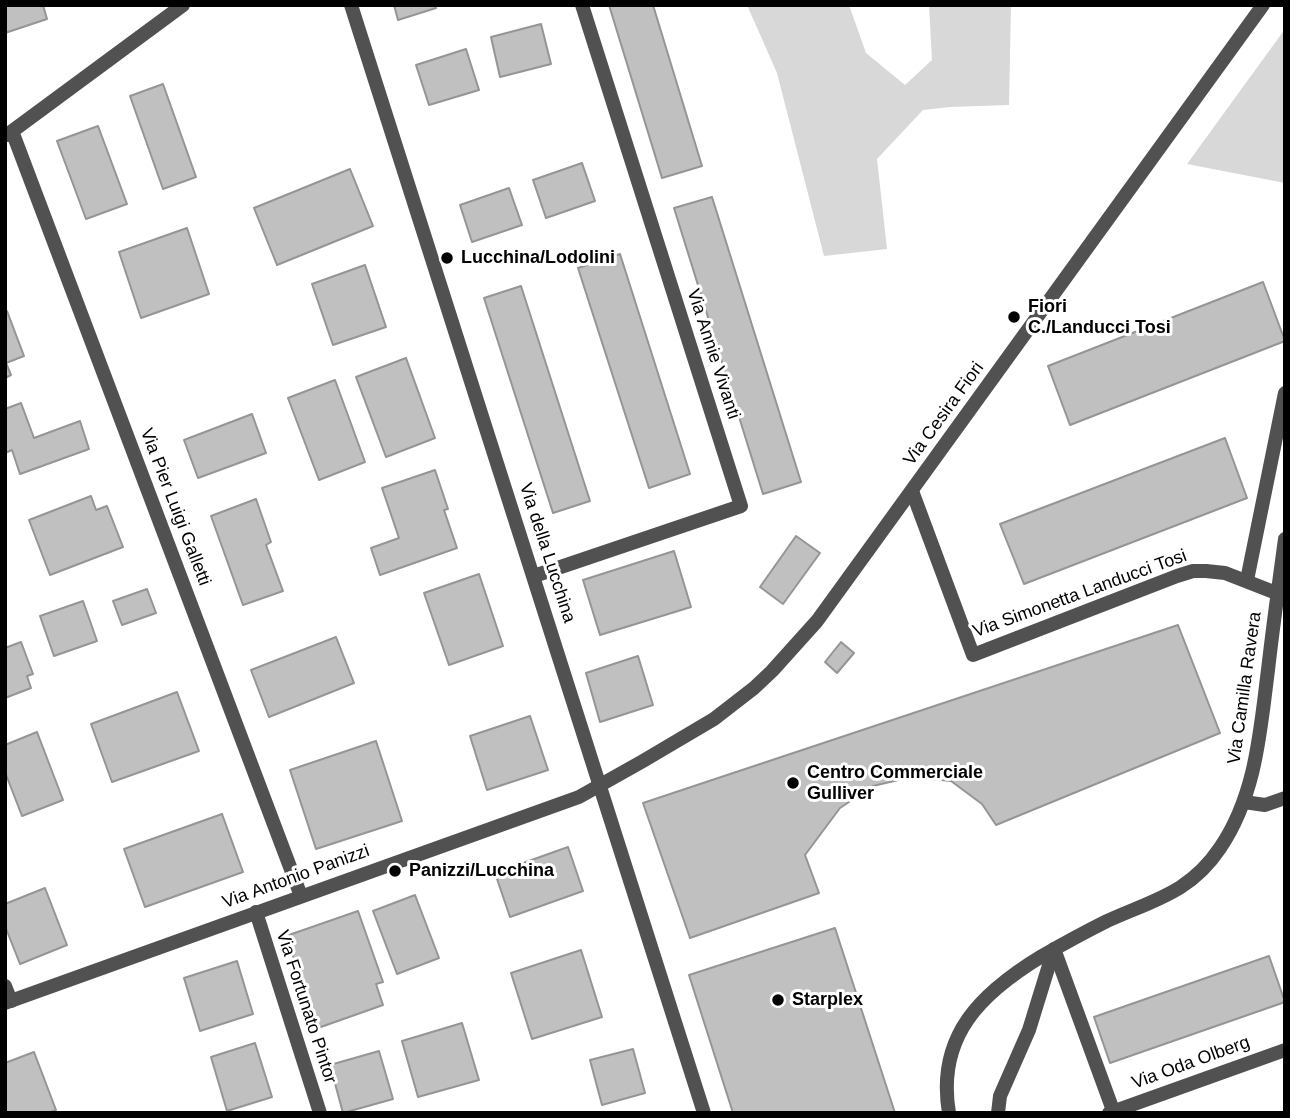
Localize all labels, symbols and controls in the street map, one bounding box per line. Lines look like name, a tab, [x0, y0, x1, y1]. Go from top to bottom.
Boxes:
place label: Lucchina/Lodolini	[461, 247, 615, 269]
marker: Lucchina/Lodolini	[439, 250, 455, 266]
street label: Via Annie Vivanti	[682, 286, 744, 422]
place label: Fiori C./Landucci Tosi	[1028, 296, 1171, 338]
marker: Fiori C./Landucci Tosi	[1006, 309, 1022, 325]
street label: Via Cesira Fiori	[899, 358, 989, 470]
street label: Via Pier Luigi Galletti	[135, 425, 215, 589]
street label: Via della Lucchina	[514, 480, 580, 626]
street label: Via Simonetta Landucci Tosi	[970, 545, 1190, 643]
street label: Via Camilla Ravera	[1224, 610, 1266, 766]
place label: Centro Commerciale Gulliver	[807, 762, 983, 804]
marker: Centro Commerciale Gulliver	[785, 775, 801, 791]
street label: Via Antonio Panizzi	[220, 840, 372, 914]
place label: Panizzi/Lucchina	[409, 860, 554, 882]
marker: Panizzi/Lucchina	[387, 863, 403, 879]
street label: Via Fortunato Pintor	[271, 928, 341, 1086]
place label: Starplex	[792, 989, 863, 1011]
marker: Starplex	[770, 992, 786, 1008]
street label: Via Oda Olberg	[1129, 1032, 1253, 1094]

